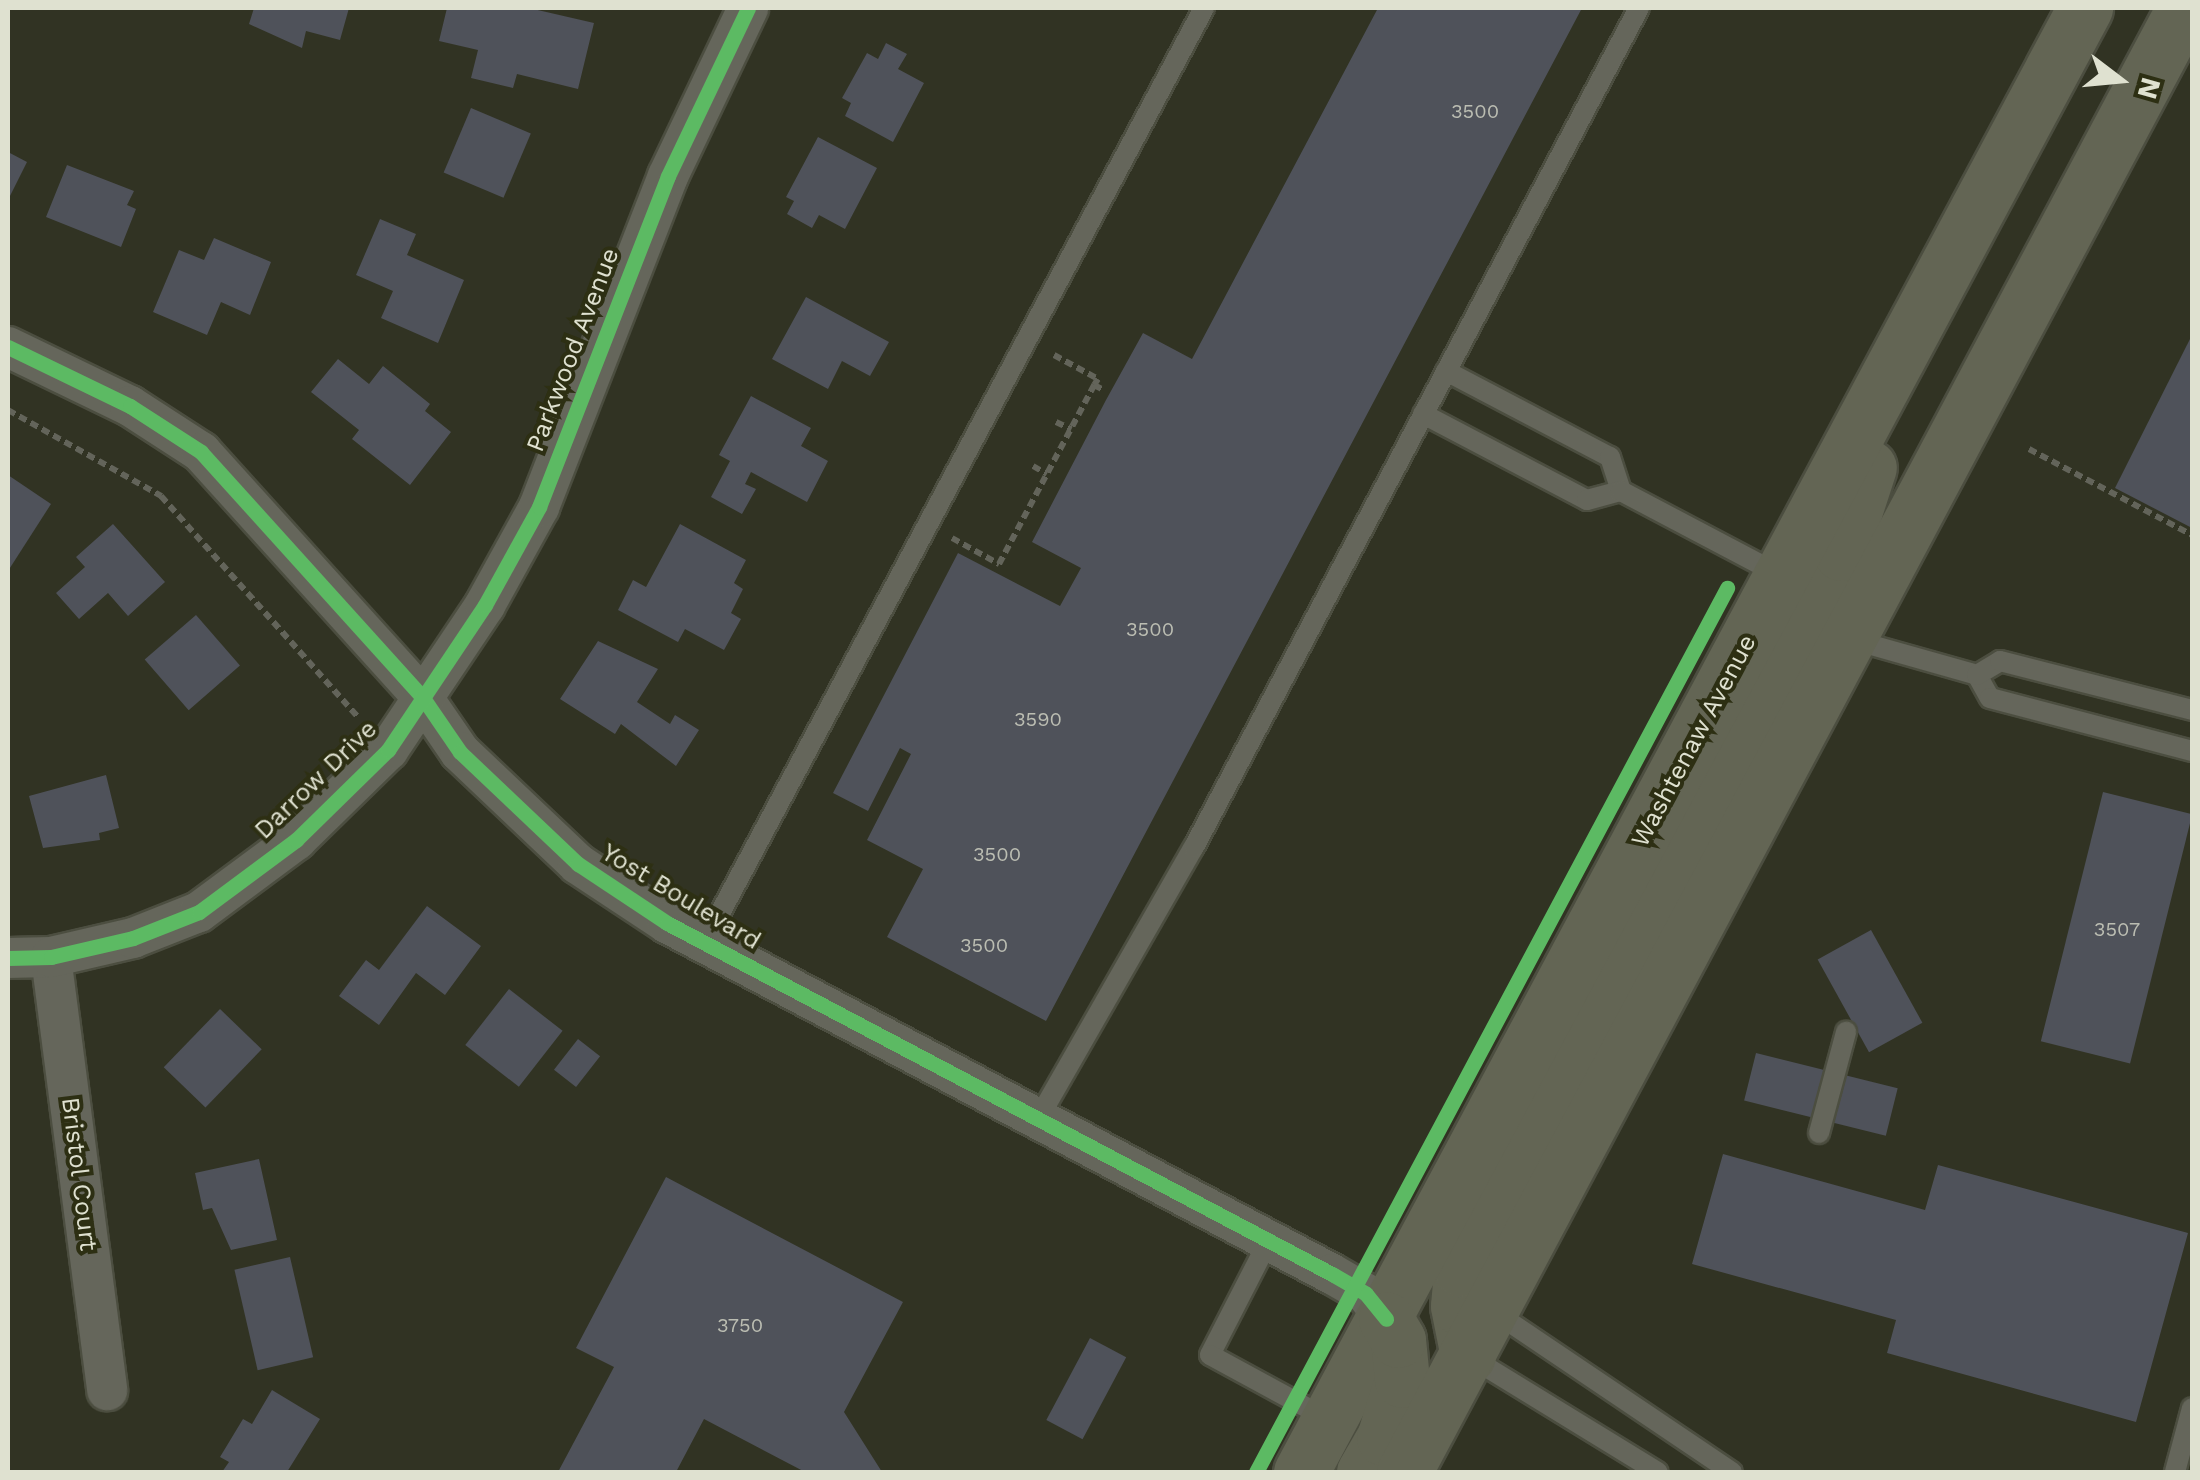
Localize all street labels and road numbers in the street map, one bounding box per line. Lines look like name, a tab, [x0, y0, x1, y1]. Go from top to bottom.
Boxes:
street label: Parkwood Avenue	[520, 243, 626, 457]
street label: Washtenaw Avenue	[1625, 629, 1763, 853]
street label: Darrow Drive	[249, 714, 383, 846]
street label: Yost Boulevard	[596, 838, 766, 956]
street label: Bristol Court	[55, 1095, 103, 1253]

